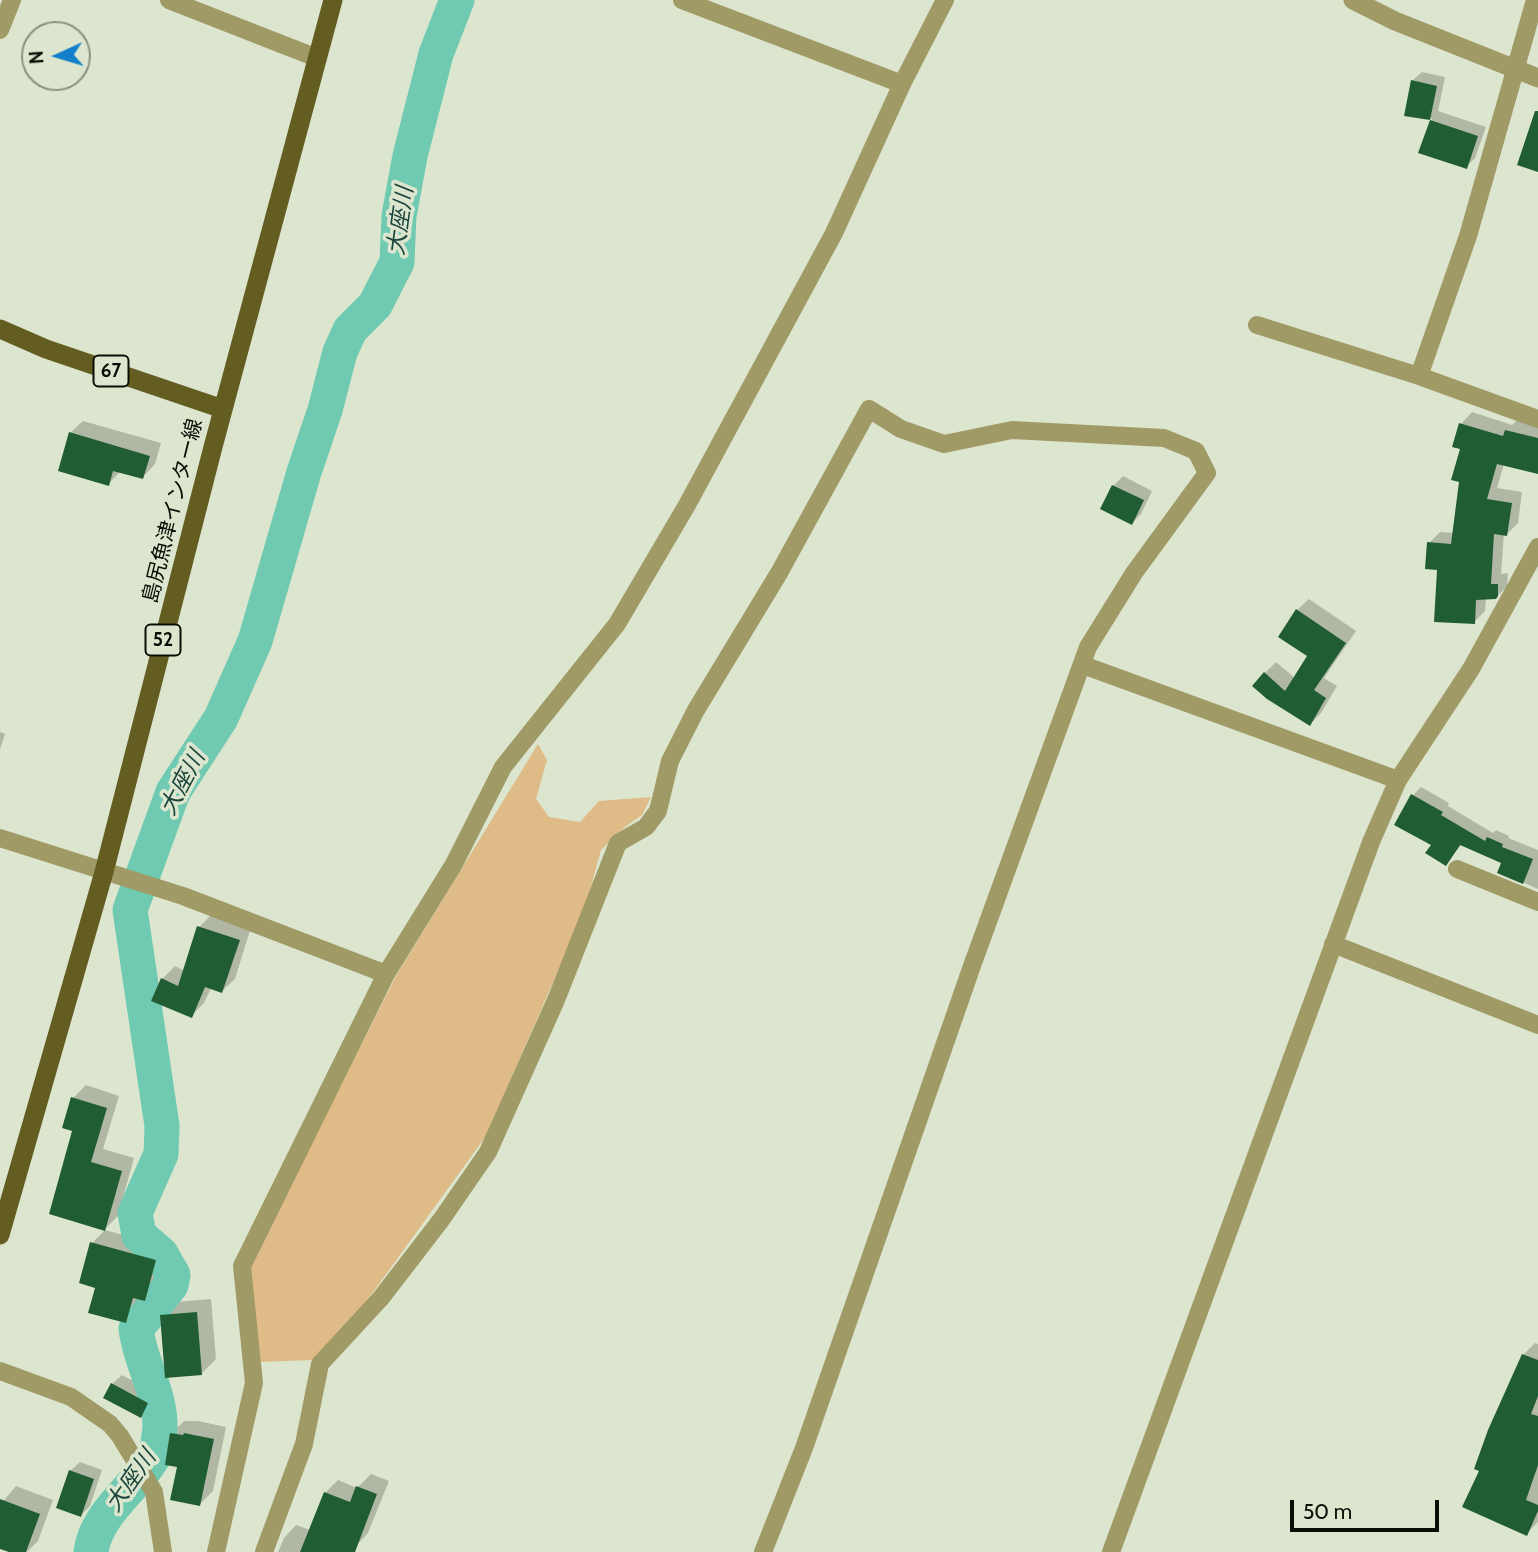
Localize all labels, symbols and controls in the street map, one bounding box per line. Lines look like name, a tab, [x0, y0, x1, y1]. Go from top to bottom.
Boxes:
north arrow	[21, 21, 91, 91]
text: N	[25, 50, 48, 65]
water label: 大座川	[383, 185, 419, 257]
road number: 67	[94, 356, 128, 386]
street label: 島尻魚津インター線	[138, 416, 208, 606]
road number: 52	[146, 624, 180, 656]
water label: 大座川	[155, 746, 211, 820]
water label: 大座川	[100, 1445, 162, 1517]
scale bar	[1293, 1486, 1442, 1530]
text: 50 m	[1303, 1499, 1352, 1524]

